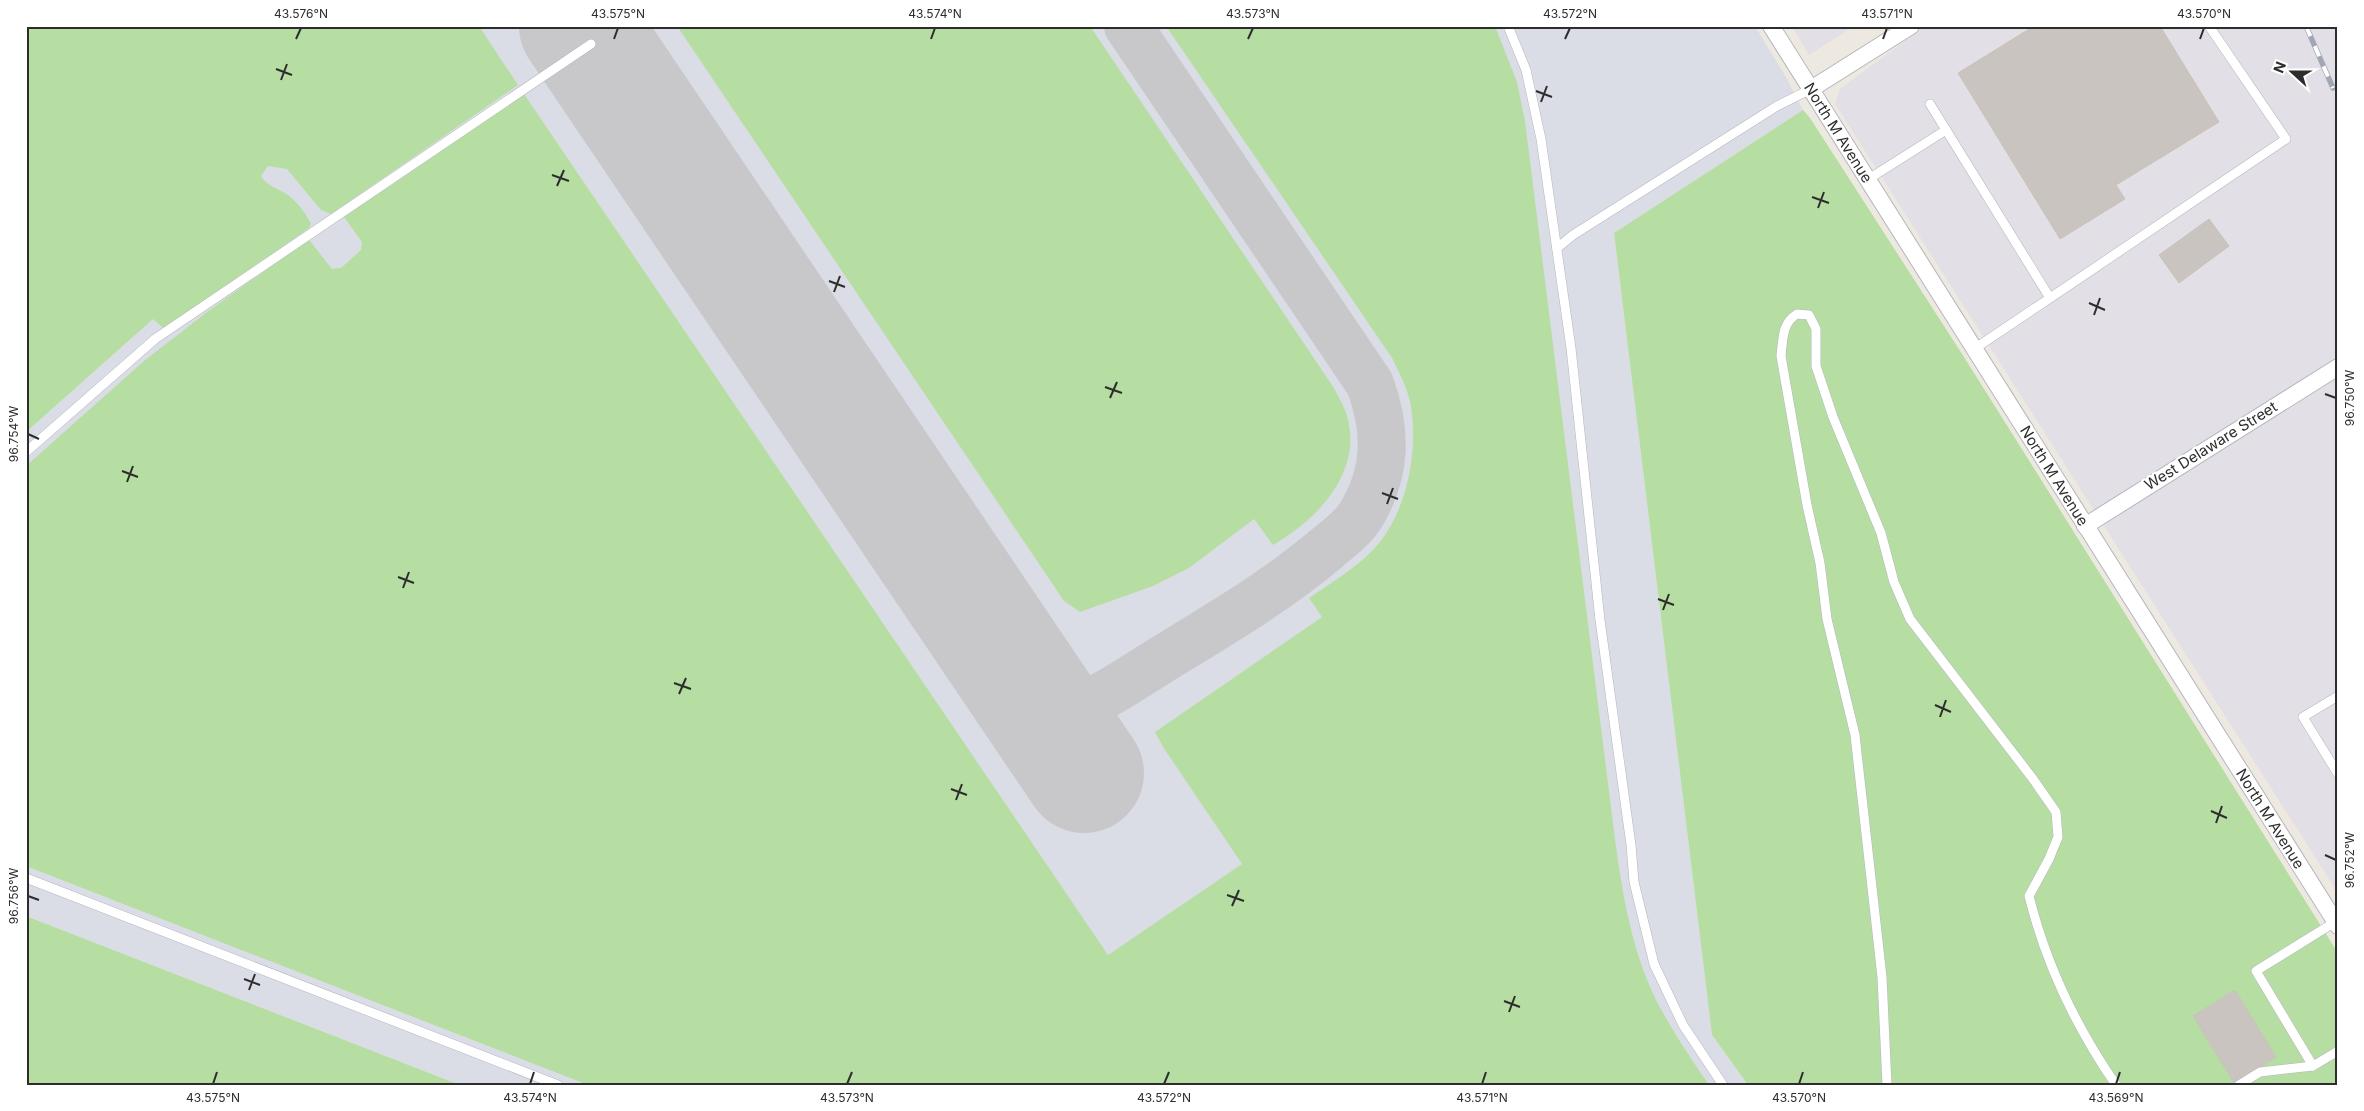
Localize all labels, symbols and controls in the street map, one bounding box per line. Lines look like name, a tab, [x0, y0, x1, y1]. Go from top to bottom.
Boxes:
text: 43.576°N	[274, 6, 328, 21]
text: 43.575°N	[591, 6, 645, 21]
text: 43.574°N	[908, 6, 962, 21]
text: 43.573°N	[1226, 6, 1280, 21]
text: 43.572°N	[1543, 6, 1597, 21]
text: 43.571°N	[1861, 6, 1913, 21]
text: 43.570°N	[2177, 6, 2231, 21]
north arrow	[2266, 48, 2316, 98]
text: N	[2270, 59, 2289, 75]
street label: North M Avenue	[1800, 79, 1877, 186]
text: 96.750°W	[2342, 370, 2357, 426]
street label: West Delaware Street	[2141, 397, 2281, 494]
text: 96.754°W	[6, 406, 21, 462]
street label: North M Avenue	[2016, 422, 2093, 529]
street label: North M Avenue	[2232, 765, 2309, 872]
text: 96.752°W	[2342, 832, 2357, 888]
text: 96.756°W	[6, 868, 21, 924]
text: 43.575°N	[186, 1090, 240, 1105]
text: 43.574°N	[503, 1090, 557, 1105]
text: 43.573°N	[820, 1090, 874, 1105]
text: 43.572°N	[1137, 1090, 1191, 1105]
text: 43.571°N	[1456, 1090, 1508, 1105]
text: 43.570°N	[1772, 1090, 1826, 1105]
text: 43.569°N	[2089, 1090, 2143, 1105]

